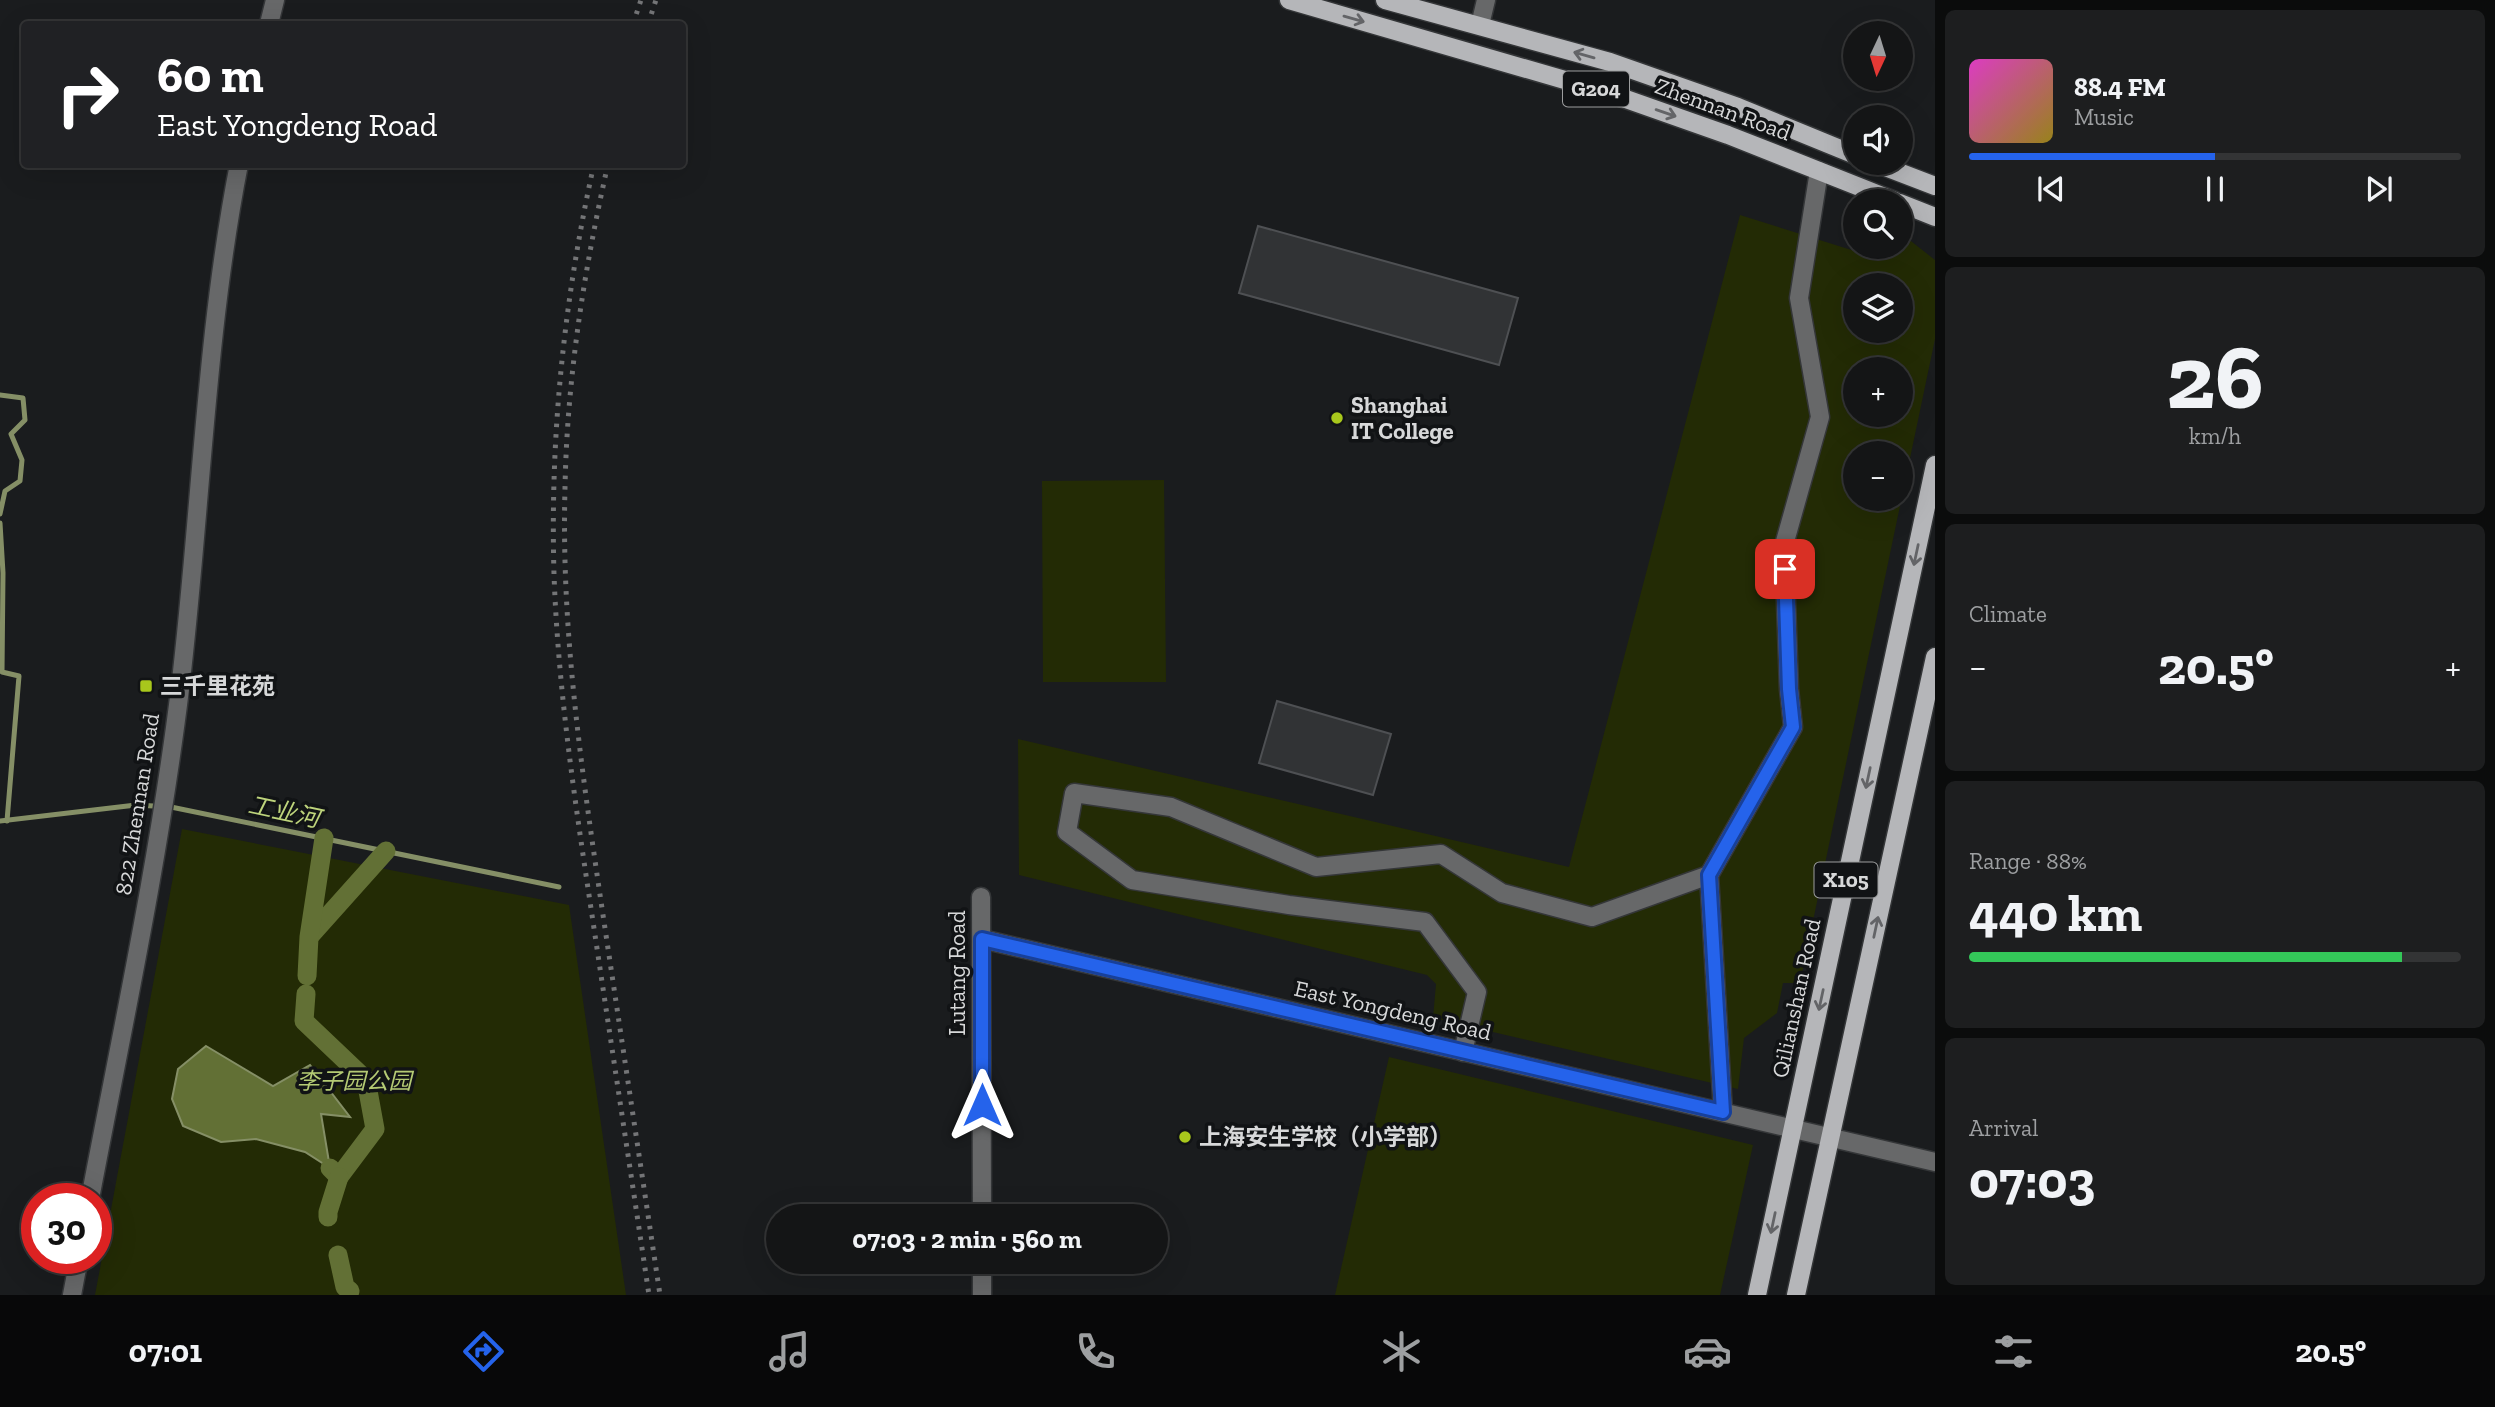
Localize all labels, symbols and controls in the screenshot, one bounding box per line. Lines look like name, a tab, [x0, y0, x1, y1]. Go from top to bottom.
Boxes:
one-way arrow	[1343, 13, 1365, 26]
north arrow	[1843, 21, 1913, 91]
map controls	[1843, 21, 1913, 511]
text: 60 m	[157, 46, 264, 105]
one-way arrow	[1573, 47, 1595, 60]
icon: right	[42, 49, 133, 140]
text: 88.4 FM	[2074, 71, 2166, 103]
road number: G204	[1563, 72, 1629, 106]
street label: Zhennan Road	[1651, 72, 1795, 147]
text: Music	[2074, 103, 2134, 131]
button: sound	[1843, 105, 1913, 175]
text: East Yongdeng Road	[157, 106, 437, 144]
one-way arrow	[1654, 108, 1676, 120]
icon: previous	[2032, 170, 2070, 208]
icon: pause	[2196, 170, 2234, 208]
icon: next	[2360, 170, 2398, 208]
button: search	[1843, 189, 1913, 259]
button: layers	[1843, 273, 1913, 343]
text: 26	[2166, 322, 2264, 431]
button: +	[1843, 357, 1913, 427]
place label: Shanghai IT College	[1351, 391, 1454, 445]
marker: Shanghai IT College	[1329, 410, 1345, 426]
text: km/h	[2189, 422, 2241, 450]
button: −	[1843, 441, 1913, 511]
pin	[1755, 539, 1815, 599]
one-way arrow	[1908, 543, 1922, 566]
icon: arrive	[1766, 550, 1804, 588]
text: Climate	[1969, 600, 2047, 628]
text: 20.5°	[2158, 635, 2274, 697]
text: −	[1969, 644, 1987, 690]
text: +	[2445, 644, 2461, 690]
place label: 三千里花苑	[160, 672, 275, 700]
marker: 三千里花苑	[138, 678, 154, 694]
street label: 822 Zhennan Road	[109, 711, 165, 897]
one-way arrow	[1861, 766, 1875, 789]
water label: 工业河	[246, 790, 326, 834]
text: Range · 88%	[1969, 847, 2087, 875]
road number: X105	[1814, 862, 1878, 898]
text: 440 km	[1969, 882, 2142, 944]
street label: Lutang Road	[943, 910, 971, 1036]
street label: Qilianshan Road	[1765, 915, 1827, 1080]
one-way arrow	[1870, 916, 1883, 939]
street label: East Yongdeng Road	[1292, 974, 1495, 1046]
one-way arrow	[1813, 988, 1827, 1011]
park label: 李子园公园	[297, 1067, 415, 1095]
position arrow	[945, 1068, 1019, 1142]
text: Arrival	[1969, 1114, 2038, 1142]
place label: 上海安生学校（小学部）	[1199, 1123, 1452, 1151]
marker: 上海安生学校（小学部）	[1177, 1129, 1193, 1145]
text: 07:03	[1969, 1149, 2095, 1211]
speed limit sign: 30	[21, 1183, 112, 1274]
one-way arrow	[1765, 1211, 1779, 1234]
text: 07:03 · 2 min · 560 m	[852, 1223, 1082, 1255]
icon: directions	[459, 1327, 508, 1376]
icon: music	[765, 1327, 814, 1376]
icon: phone	[1071, 1327, 1120, 1376]
icon: climate	[1377, 1327, 1426, 1376]
icon: car	[1683, 1327, 1732, 1376]
icon: filters	[1989, 1327, 2038, 1376]
text: 07:01	[129, 1332, 202, 1370]
text: 20.5°	[2295, 1332, 2366, 1370]

